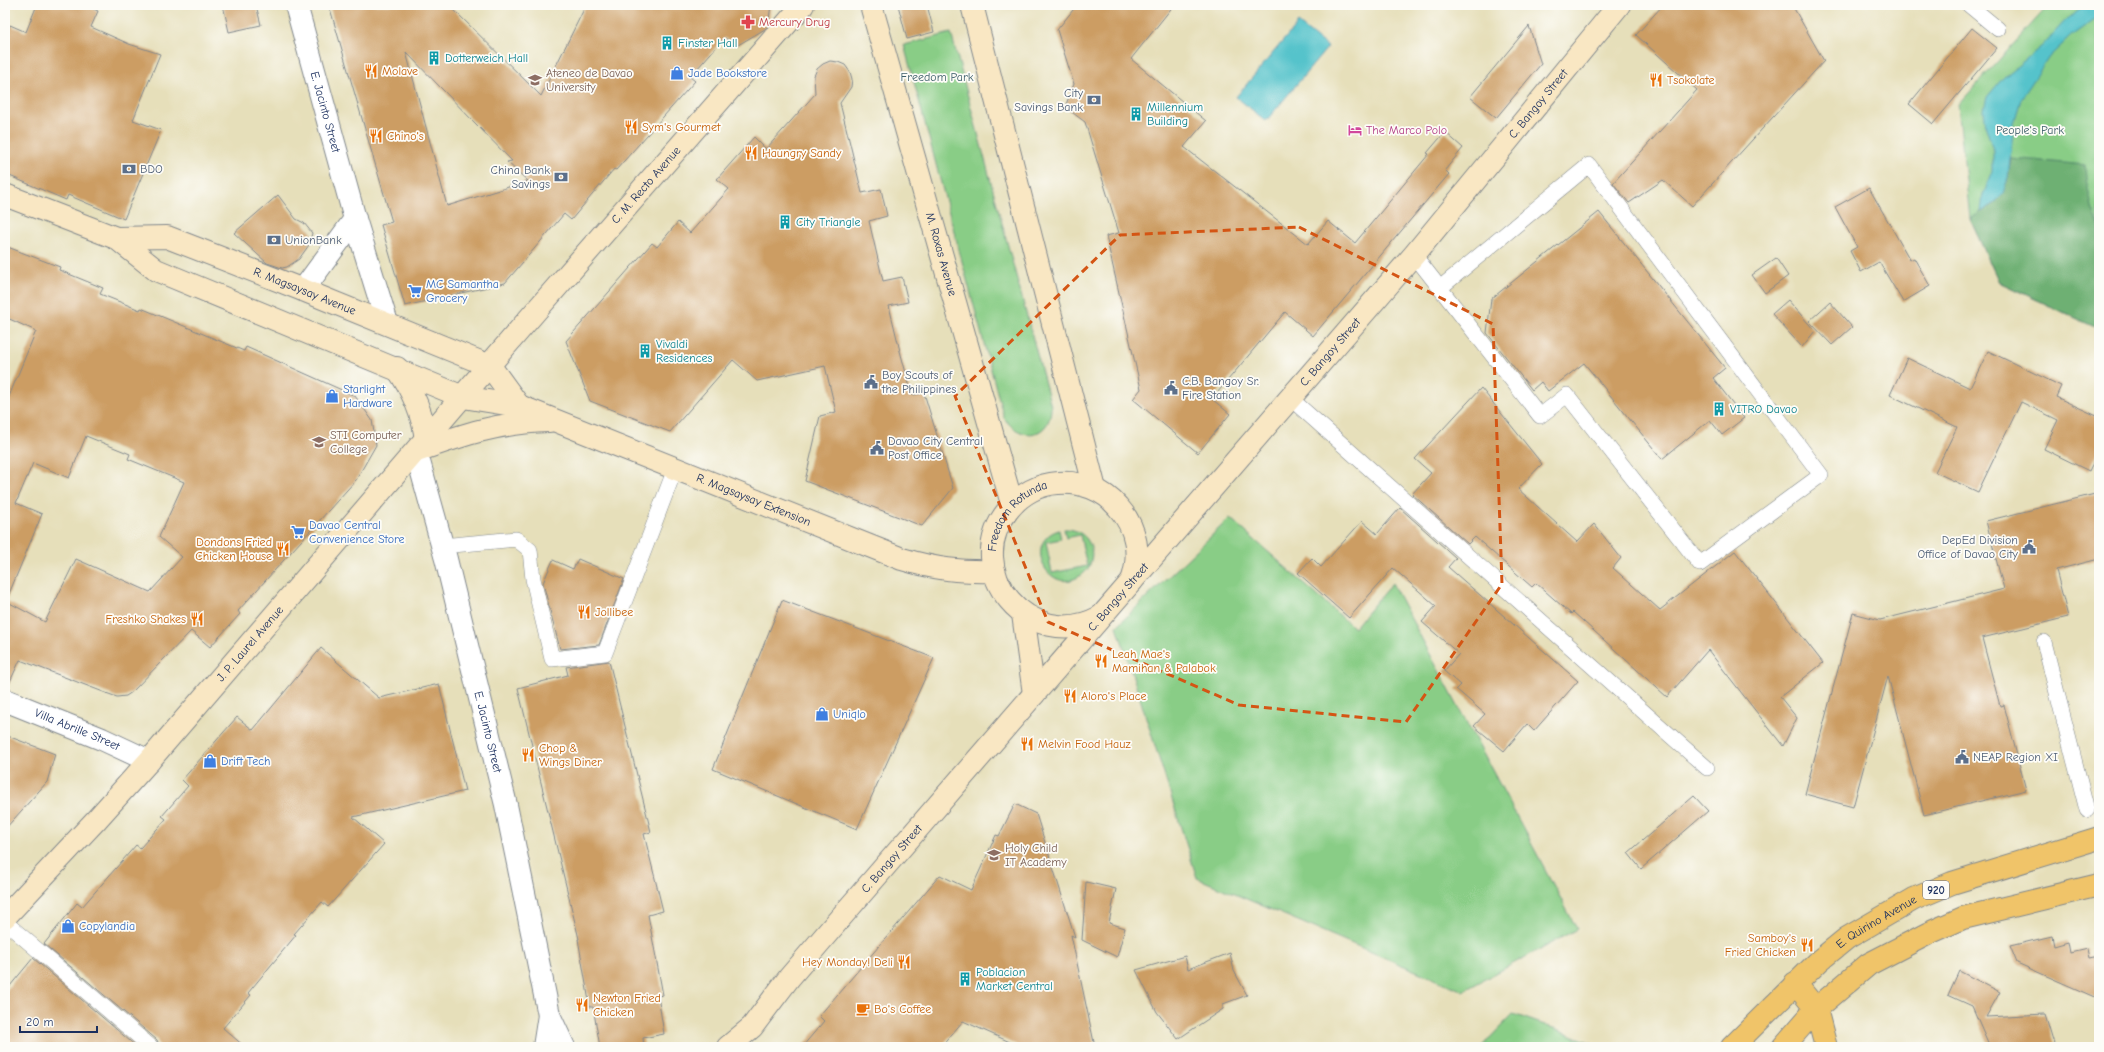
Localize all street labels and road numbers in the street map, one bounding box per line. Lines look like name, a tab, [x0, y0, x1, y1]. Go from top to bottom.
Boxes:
street label: C. Bangoy Street	[1505, 66, 1571, 141]
street label: E. Jacinto Street	[308, 70, 343, 155]
street label: C. M. Recto Avenue	[608, 143, 683, 227]
street label: M. Roxas Avenue	[923, 211, 960, 298]
street label: R. Magsaysay Avenue	[251, 264, 358, 318]
street label: C. Bangoy Street	[1297, 315, 1364, 389]
street label: R. Magsaysay Extension	[694, 471, 813, 529]
street label: Freedom Rotunda	[985, 478, 1049, 552]
street label: C. Bangoy Street	[1085, 560, 1152, 634]
street label: J. P. Laurel Avenue	[214, 603, 286, 684]
street label: E. Jacinto Street	[471, 690, 505, 775]
street label: Villa Abrille Street	[33, 706, 123, 754]
street label: C. Bangoy Street	[858, 821, 925, 896]
road number: 920	[1923, 881, 1949, 899]
street label: E. Quirino Avenue	[1833, 892, 1919, 951]

